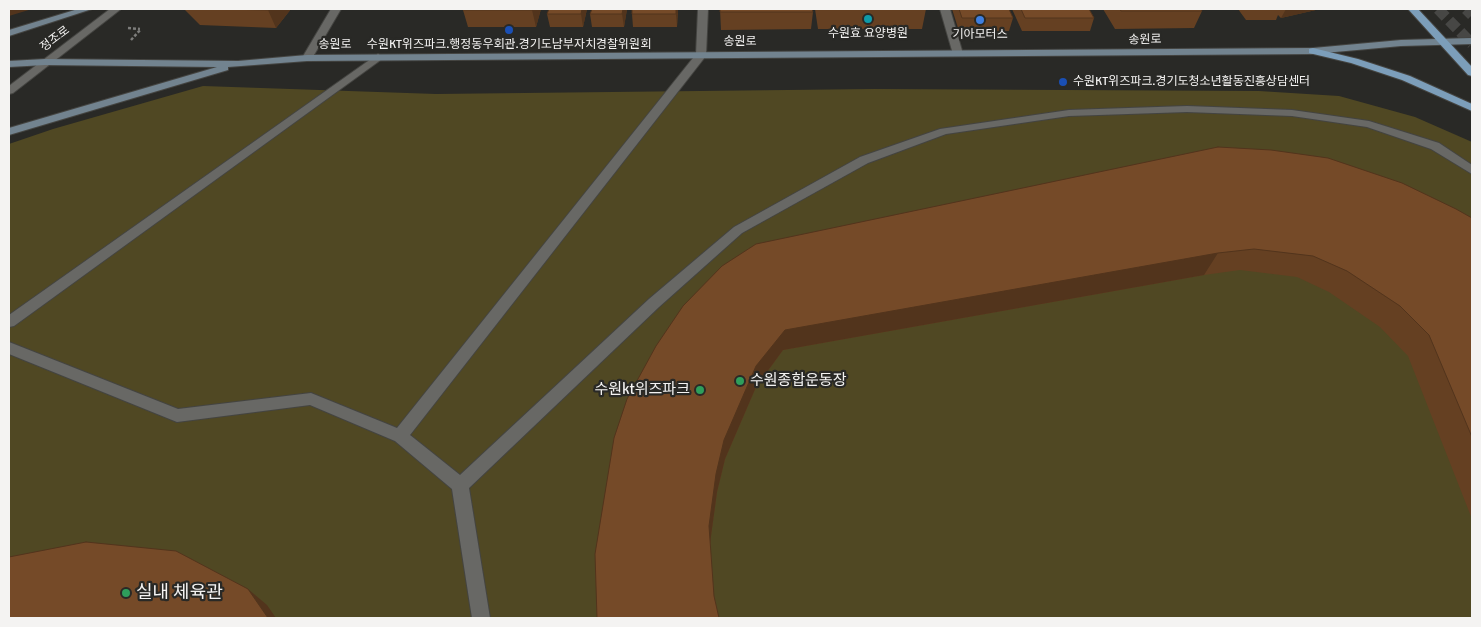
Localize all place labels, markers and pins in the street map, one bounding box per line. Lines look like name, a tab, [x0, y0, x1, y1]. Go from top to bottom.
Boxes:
marker: 수원효 요양병원	[862, 13, 874, 25]
marker: 기아모터스	[974, 14, 986, 26]
marker: 수원KT위즈파크.행정동우회관.경기도남부자치경찰위원회	[503, 24, 515, 36]
place label: 수원효 요양병원	[828, 27, 908, 41]
place label: 기아모터스	[952, 28, 1008, 42]
place label: 수원KT위즈파크.행정동우회관.경기도남부자치경찰위원회	[367, 38, 651, 52]
place label: 수원KT위즈파크.경기도청소년활동진흥상담센터	[1073, 75, 1310, 89]
marker: 수원KT위즈파크.경기도청소년활동진흥상담센터	[1057, 76, 1069, 88]
place label: 수원종합운동장	[750, 372, 847, 390]
marker: 수원종합운동장	[734, 375, 746, 387]
place label: 수원kt위즈파크	[594, 381, 690, 399]
marker: 수원kt위즈파크	[694, 384, 706, 396]
place label: 실내 체육관	[136, 582, 223, 604]
marker: 실내 체육관	[120, 587, 132, 599]

